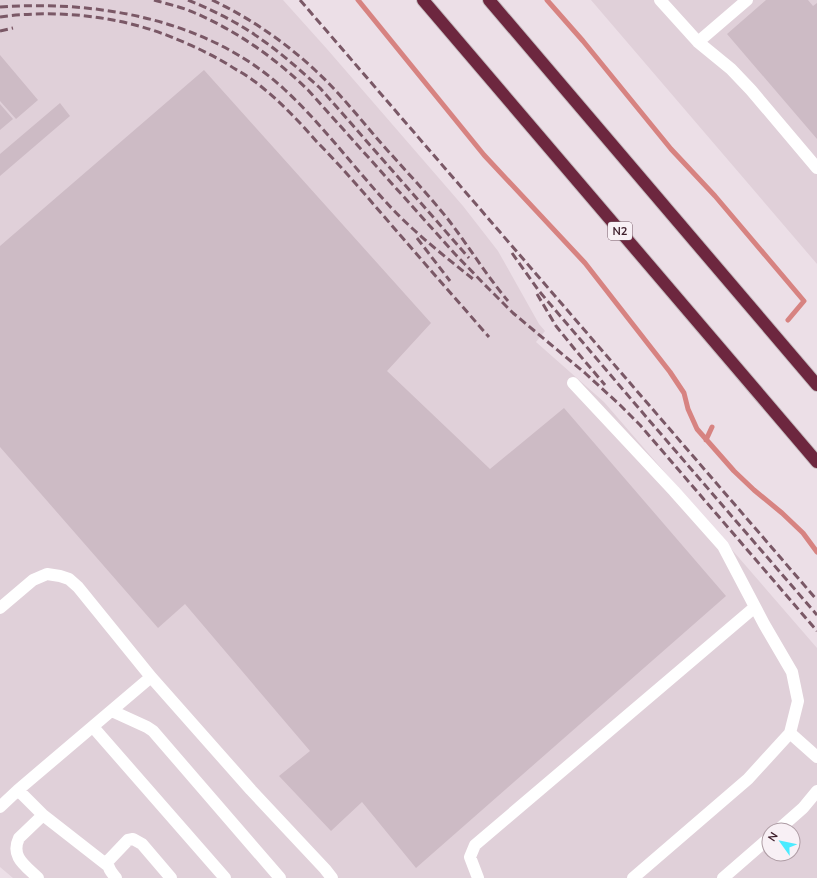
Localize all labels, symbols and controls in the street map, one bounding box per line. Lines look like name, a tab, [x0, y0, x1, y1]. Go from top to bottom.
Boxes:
road number: N2	[608, 222, 632, 240]
north arrow	[761, 822, 801, 862]
text: N	[764, 829, 781, 844]

